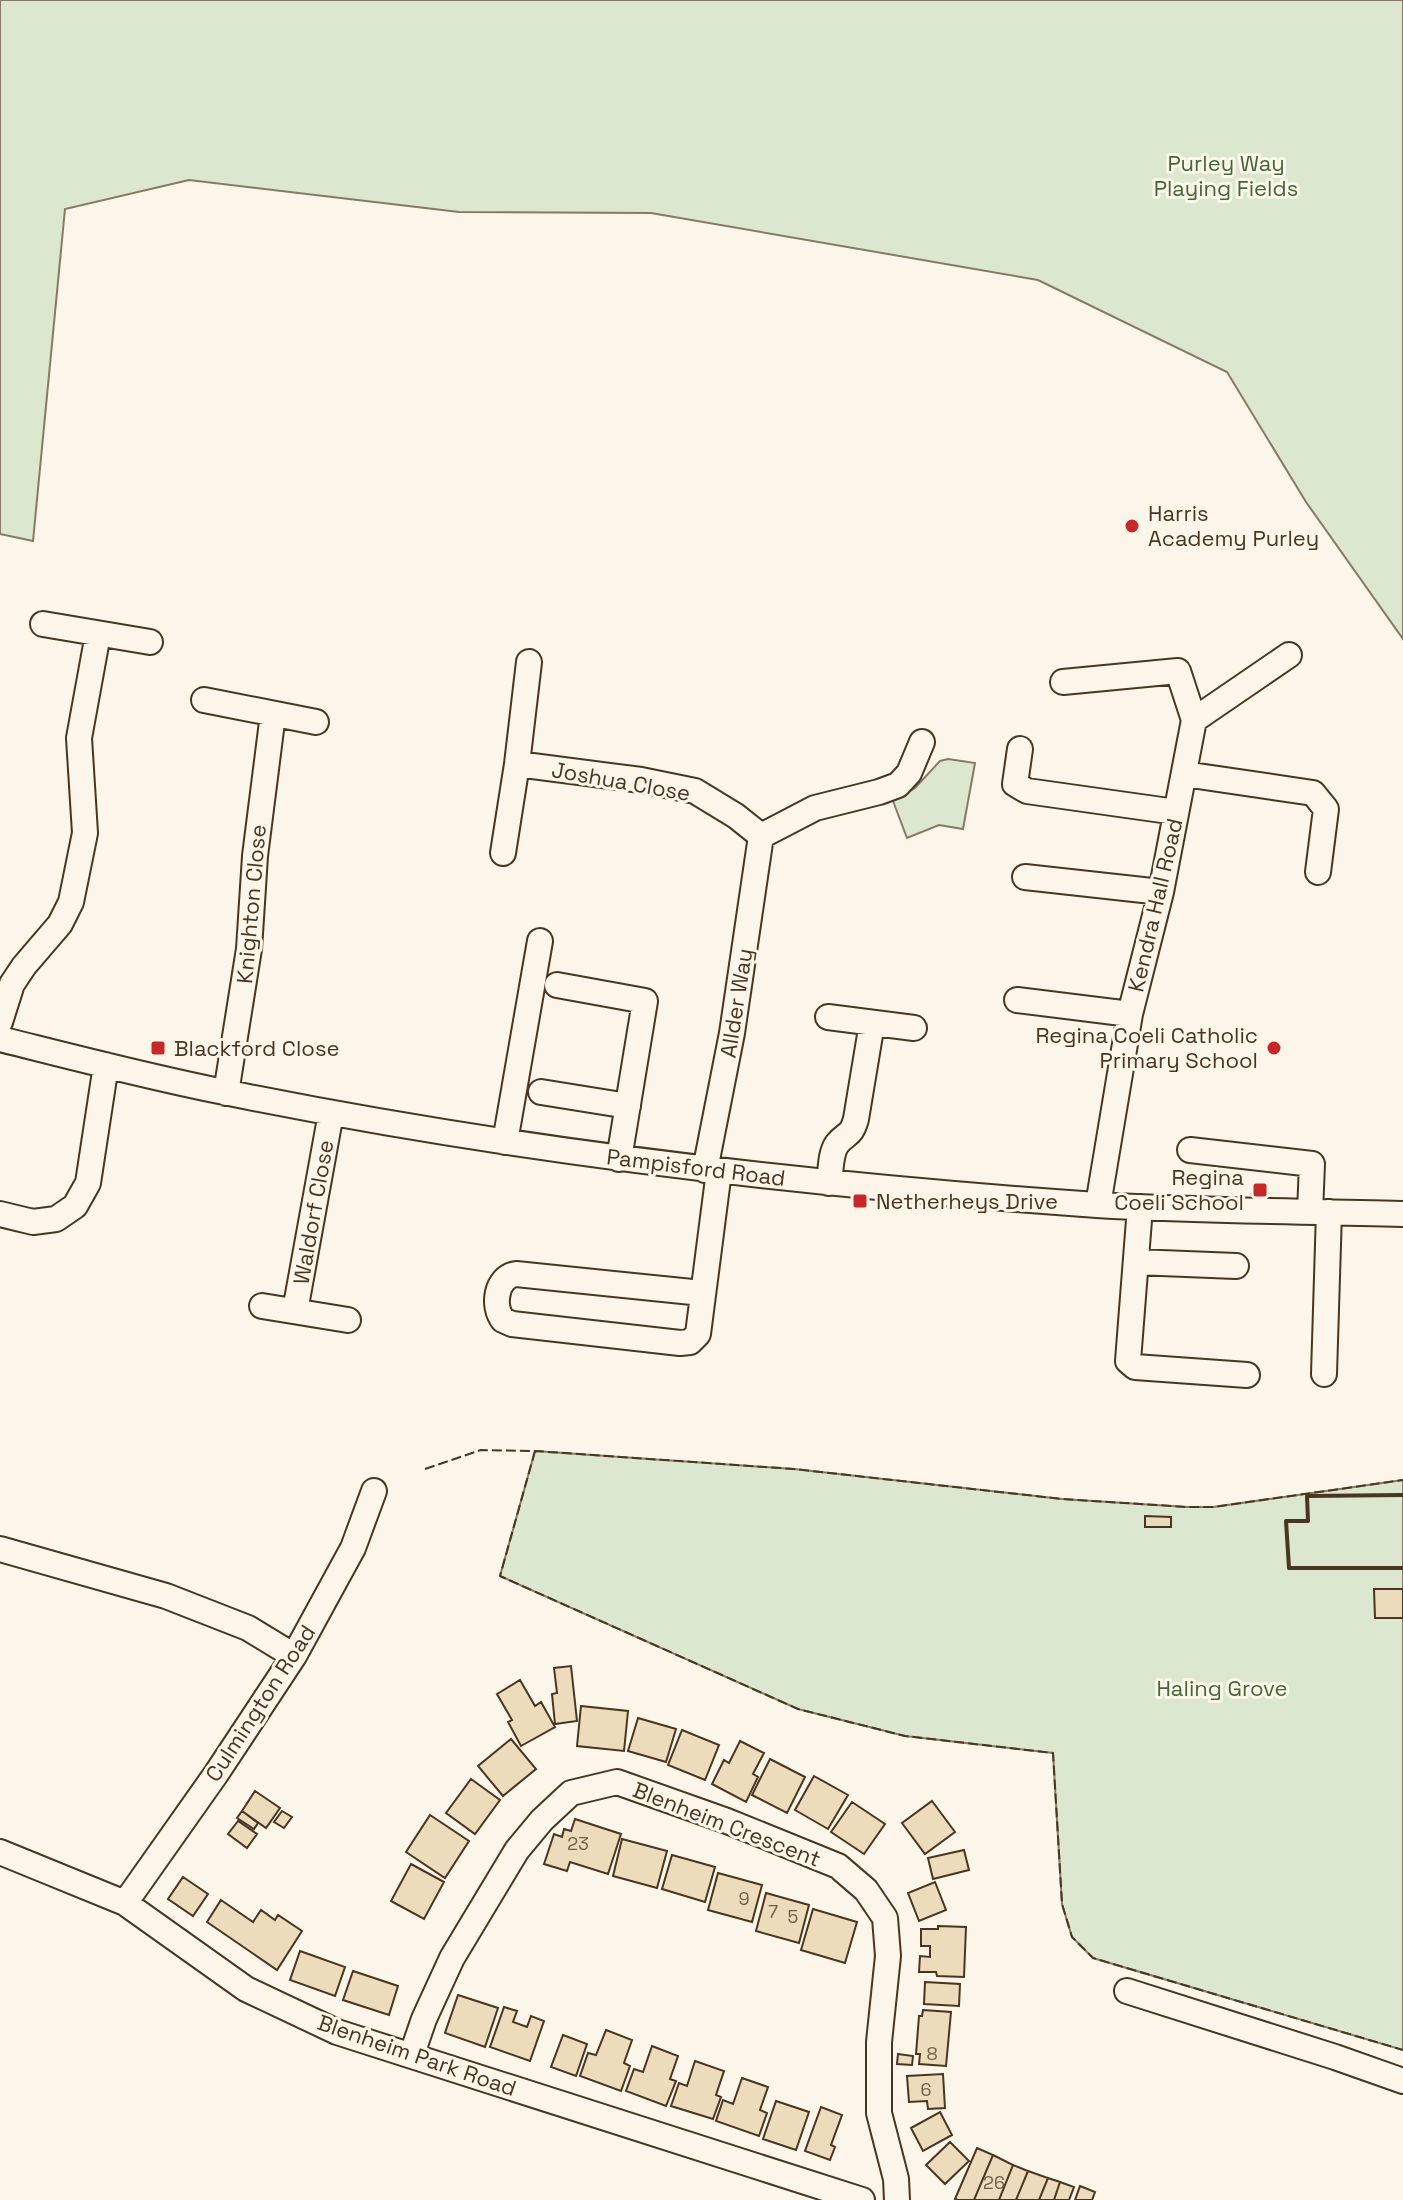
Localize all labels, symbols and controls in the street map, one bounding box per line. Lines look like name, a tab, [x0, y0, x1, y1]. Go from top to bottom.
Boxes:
park label: Purley Way Playing Fields	[1154, 149, 1298, 202]
place label: Harris Academy Purley	[1148, 499, 1319, 552]
marker: Harris Academy Purley	[1123, 517, 1141, 535]
street label: Joshua Close	[549, 755, 693, 807]
street label: Kendra Hall Road	[1121, 815, 1189, 995]
street label: Knighton Close	[230, 823, 272, 985]
street label: Allder Way	[714, 946, 758, 1060]
place label: Regina Coeli Catholic Primary School	[1035, 1021, 1258, 1074]
place label: Blackford Close	[174, 1034, 340, 1062]
marker: Blackford Close	[149, 1039, 167, 1057]
marker: Regina Coeli Catholic Primary School	[1265, 1039, 1283, 1057]
street label: Waldorf Close	[287, 1138, 339, 1286]
street label: Pampisford Road	[605, 1142, 787, 1192]
place label: Regina Coeli School	[1114, 1163, 1244, 1216]
marker: Regina Coeli School	[1251, 1181, 1269, 1199]
place label: Netherheys Drive	[876, 1187, 1058, 1215]
marker: Netherheys Drive	[851, 1192, 869, 1210]
street label: Culmington Road	[199, 1619, 321, 1787]
park label: Haling Grove	[1156, 1674, 1288, 1702]
street label: Blenheim Crescent	[629, 1775, 825, 1873]
house number: 23	[567, 1832, 589, 1855]
house number: 9	[738, 1887, 750, 1910]
house number: 7	[768, 1900, 778, 1923]
house number: 5	[788, 1905, 798, 1928]
street label: Blenheim Park Road	[314, 2008, 520, 2102]
house number: 8	[926, 2042, 938, 2065]
house number: 6	[920, 2078, 932, 2101]
house number: 26	[983, 2171, 1005, 2194]

